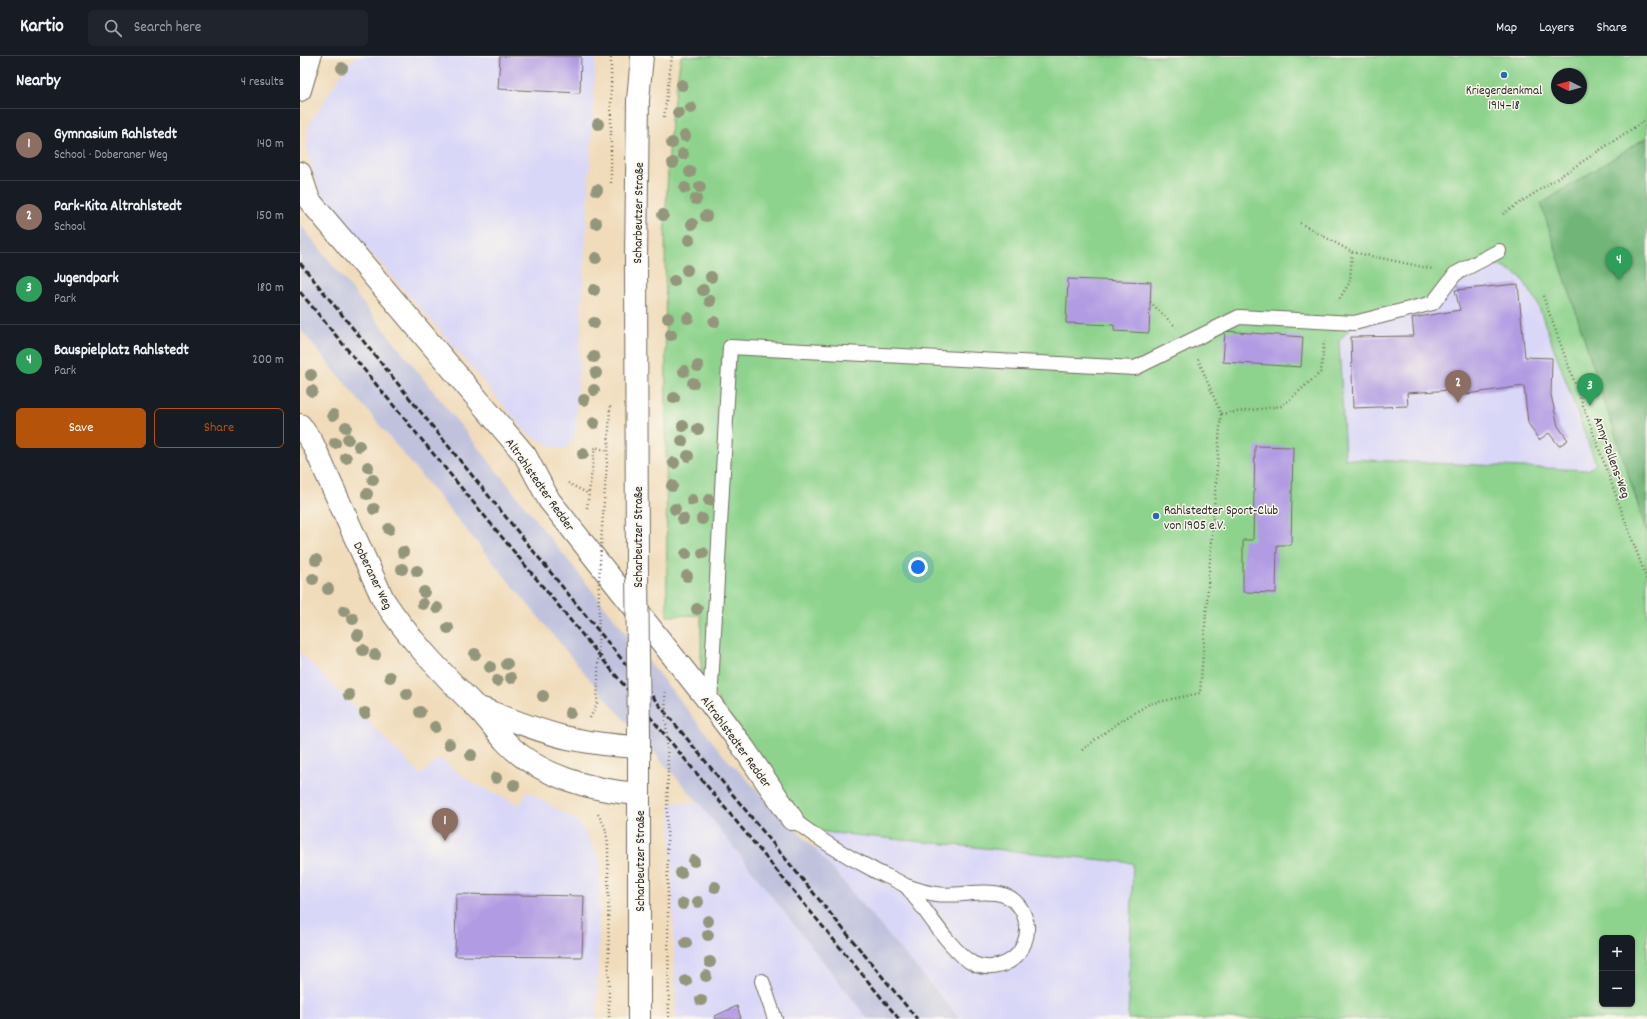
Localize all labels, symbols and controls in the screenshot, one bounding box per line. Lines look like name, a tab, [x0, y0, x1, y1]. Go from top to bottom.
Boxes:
search box	[88, 10, 368, 46]
text: Kartio	[20, 14, 64, 41]
icon: search	[102, 17, 124, 39]
text: Search here	[134, 17, 201, 39]
text: Map	[1496, 18, 1517, 38]
text: Layers	[1539, 18, 1574, 38]
text: Share	[1596, 18, 1627, 38]
north arrow	[1551, 68, 1587, 104]
text: Nearby	[16, 70, 60, 94]
marker: Kriegerdenkmal 1914–18	[1499, 70, 1509, 80]
text: 4 results	[241, 73, 284, 92]
place label: Kriegerdenkmal 1914–18	[1466, 82, 1542, 116]
text: Gymnasium Rahlstedt	[54, 124, 177, 146]
text: 1	[28, 135, 30, 154]
text: 140 m	[257, 135, 284, 154]
text: School · Doberaner Weg	[54, 146, 168, 165]
street label: Scharbeutzer Straße	[629, 162, 650, 264]
text: Park-Kita Altrahlstedt	[54, 196, 182, 218]
text: 2	[26, 207, 32, 226]
text: 150 m	[256, 207, 284, 226]
text: School	[54, 218, 86, 237]
pin: 4	[1606, 247, 1632, 280]
text: Jugendpark	[54, 268, 119, 290]
text: 3	[26, 279, 32, 298]
text: 180 m	[257, 279, 284, 298]
text: Park	[54, 290, 76, 309]
text: Bauspielplatz Rahlstedt	[54, 340, 189, 362]
text: 4	[26, 351, 32, 370]
text: 200 m	[252, 351, 284, 370]
text: Park	[54, 362, 76, 381]
pin: 2	[1445, 370, 1471, 403]
pin: 3	[1577, 373, 1603, 406]
button: Save	[16, 408, 146, 448]
button: Share	[154, 408, 284, 448]
street label: Anny-Tollens-Weg	[1587, 415, 1634, 501]
street label: Altrahlstedter Redder	[500, 435, 578, 536]
street label: Scharbeutzer Straße	[630, 486, 649, 588]
place label: Rahlstedter Sport-Club von 1905 e.V.	[1164, 502, 1279, 536]
marker: Rahlstedter Sport-Club von 1905 e.V.	[1151, 511, 1161, 521]
street label: Doberaner Weg	[347, 539, 396, 613]
your location	[908, 557, 928, 577]
street label: Altrahlstedter Redder	[695, 692, 775, 793]
pin: 1	[432, 808, 458, 841]
street label: Scharbeutzer Straße	[632, 810, 651, 912]
map controls	[1599, 935, 1635, 1007]
button: +	[1599, 935, 1635, 971]
button: −	[1599, 971, 1635, 1007]

